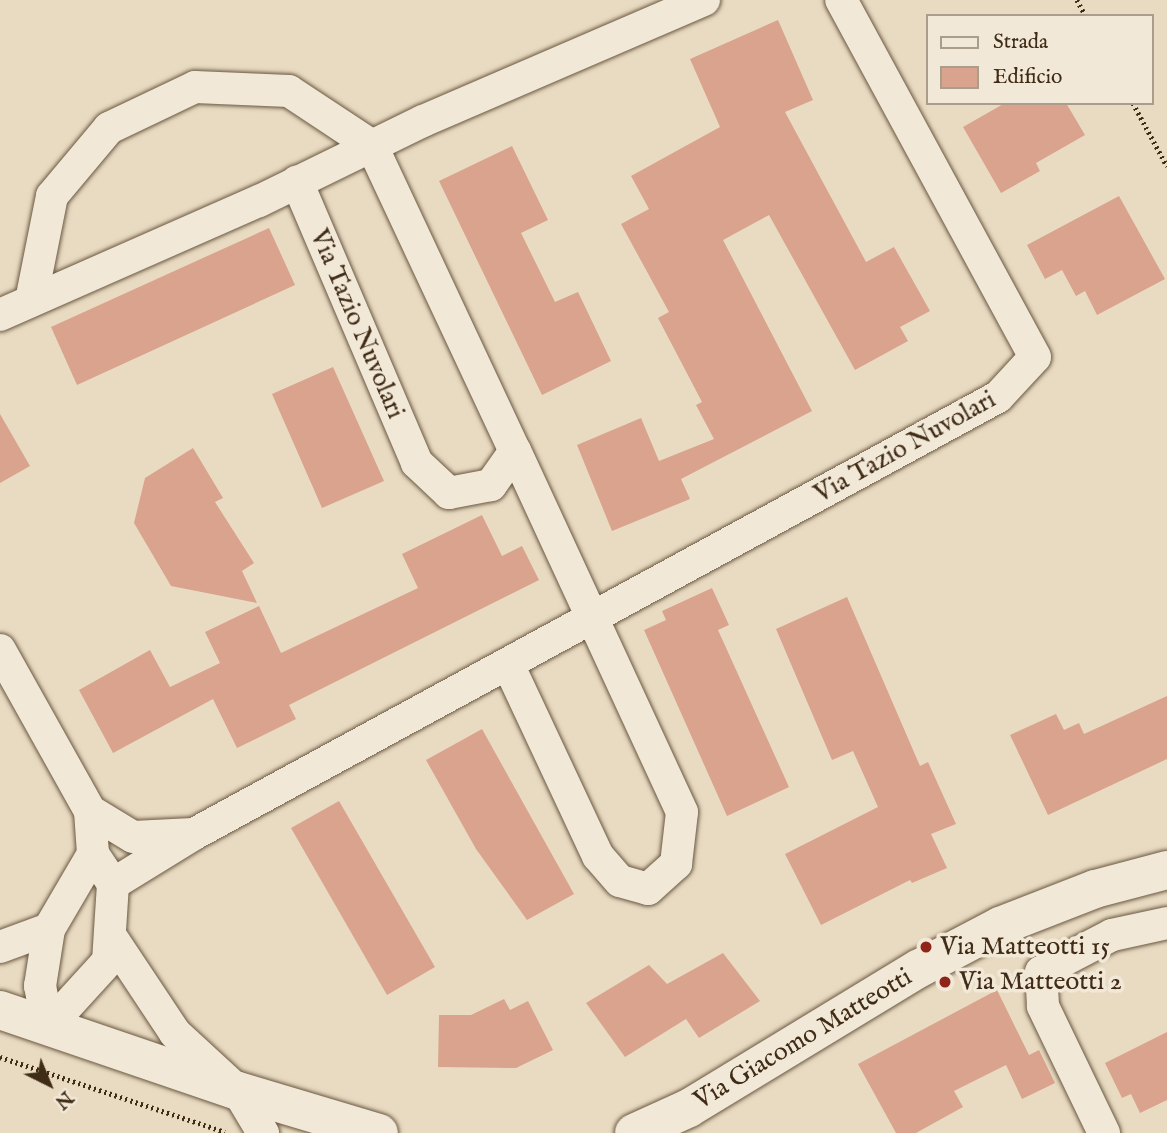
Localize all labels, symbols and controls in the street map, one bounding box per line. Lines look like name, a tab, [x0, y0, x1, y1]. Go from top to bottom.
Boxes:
legend	[926, 14, 1153, 105]
text: Strada	[993, 29, 1048, 56]
text: Edificio	[993, 64, 1062, 91]
street label: Via Tazio Nuvolari	[303, 224, 411, 424]
street label: Via Tazio Nuvolari	[809, 384, 1001, 510]
place label: Via Matteotti 15	[940, 931, 1110, 963]
marker: Via Matteotti 15	[918, 939, 934, 955]
street label: Via Giacomo Matteotti	[688, 962, 918, 1116]
place label: Via Matteotti 2	[959, 966, 1122, 998]
marker: Via Matteotti 2	[937, 974, 953, 990]
north arrow	[14, 1049, 84, 1119]
text: N	[49, 1085, 78, 1114]

